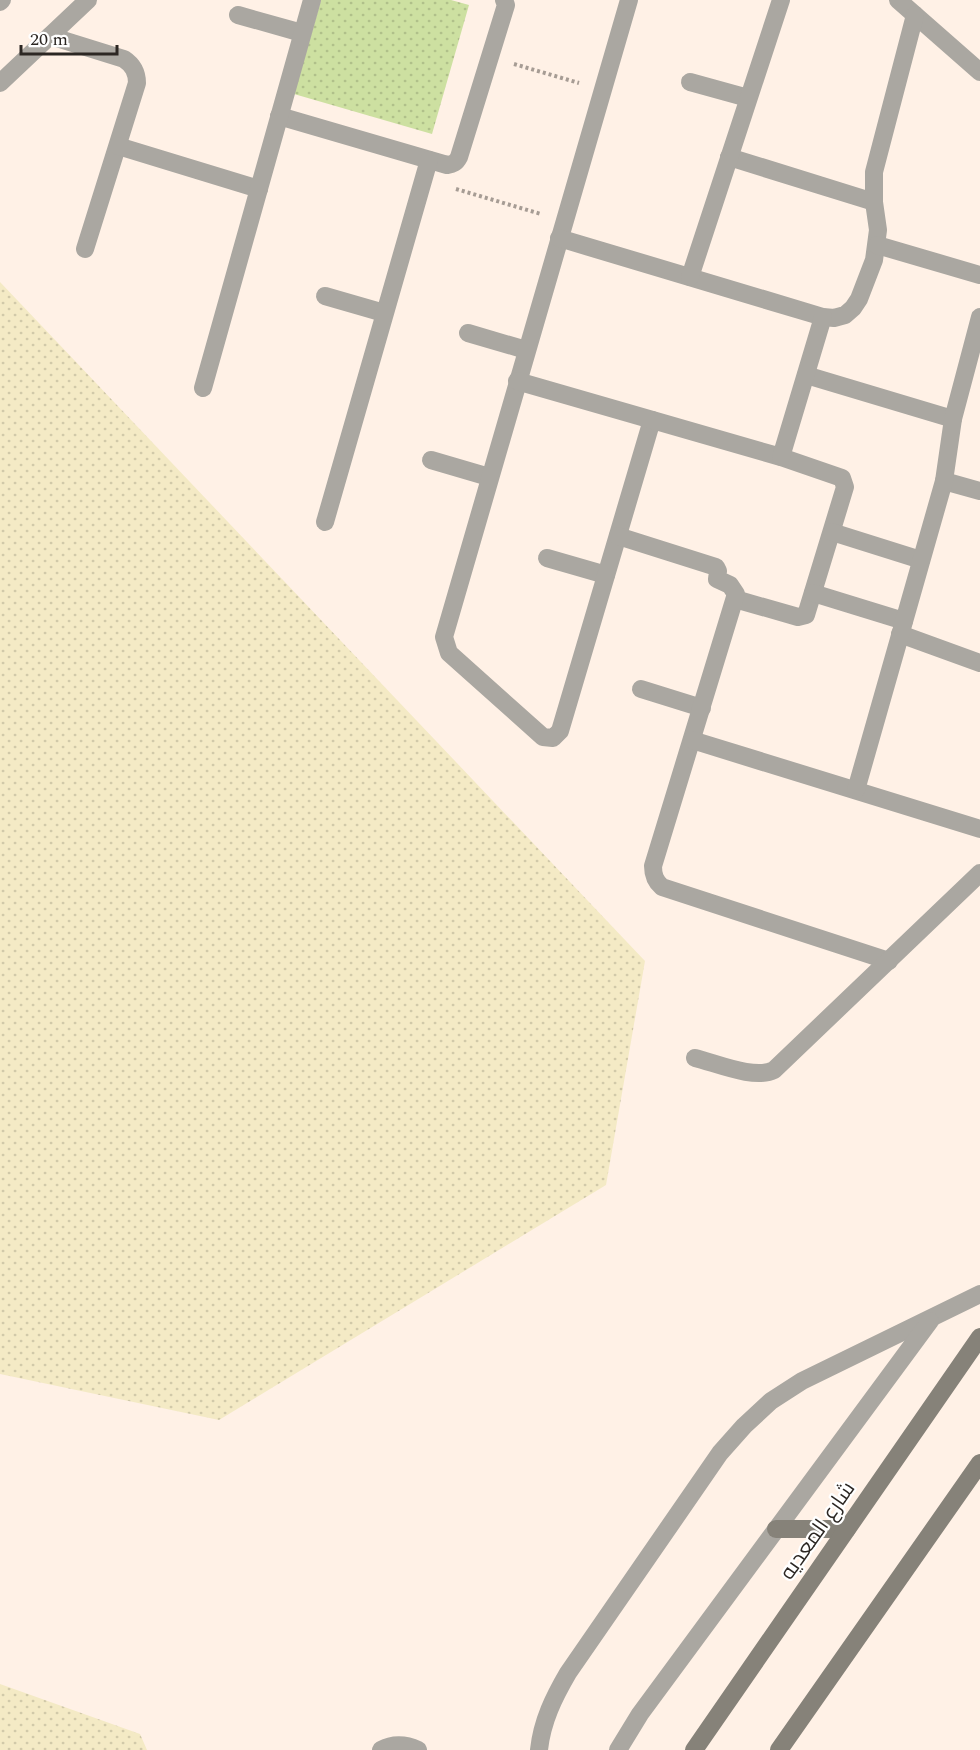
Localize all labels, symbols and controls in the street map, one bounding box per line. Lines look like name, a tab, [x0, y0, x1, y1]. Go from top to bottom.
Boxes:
scale bar	[21, 18, 117, 56]
text: 20 m	[30, 26, 68, 53]
street label: شارع المعديه	[772, 1475, 864, 1587]

